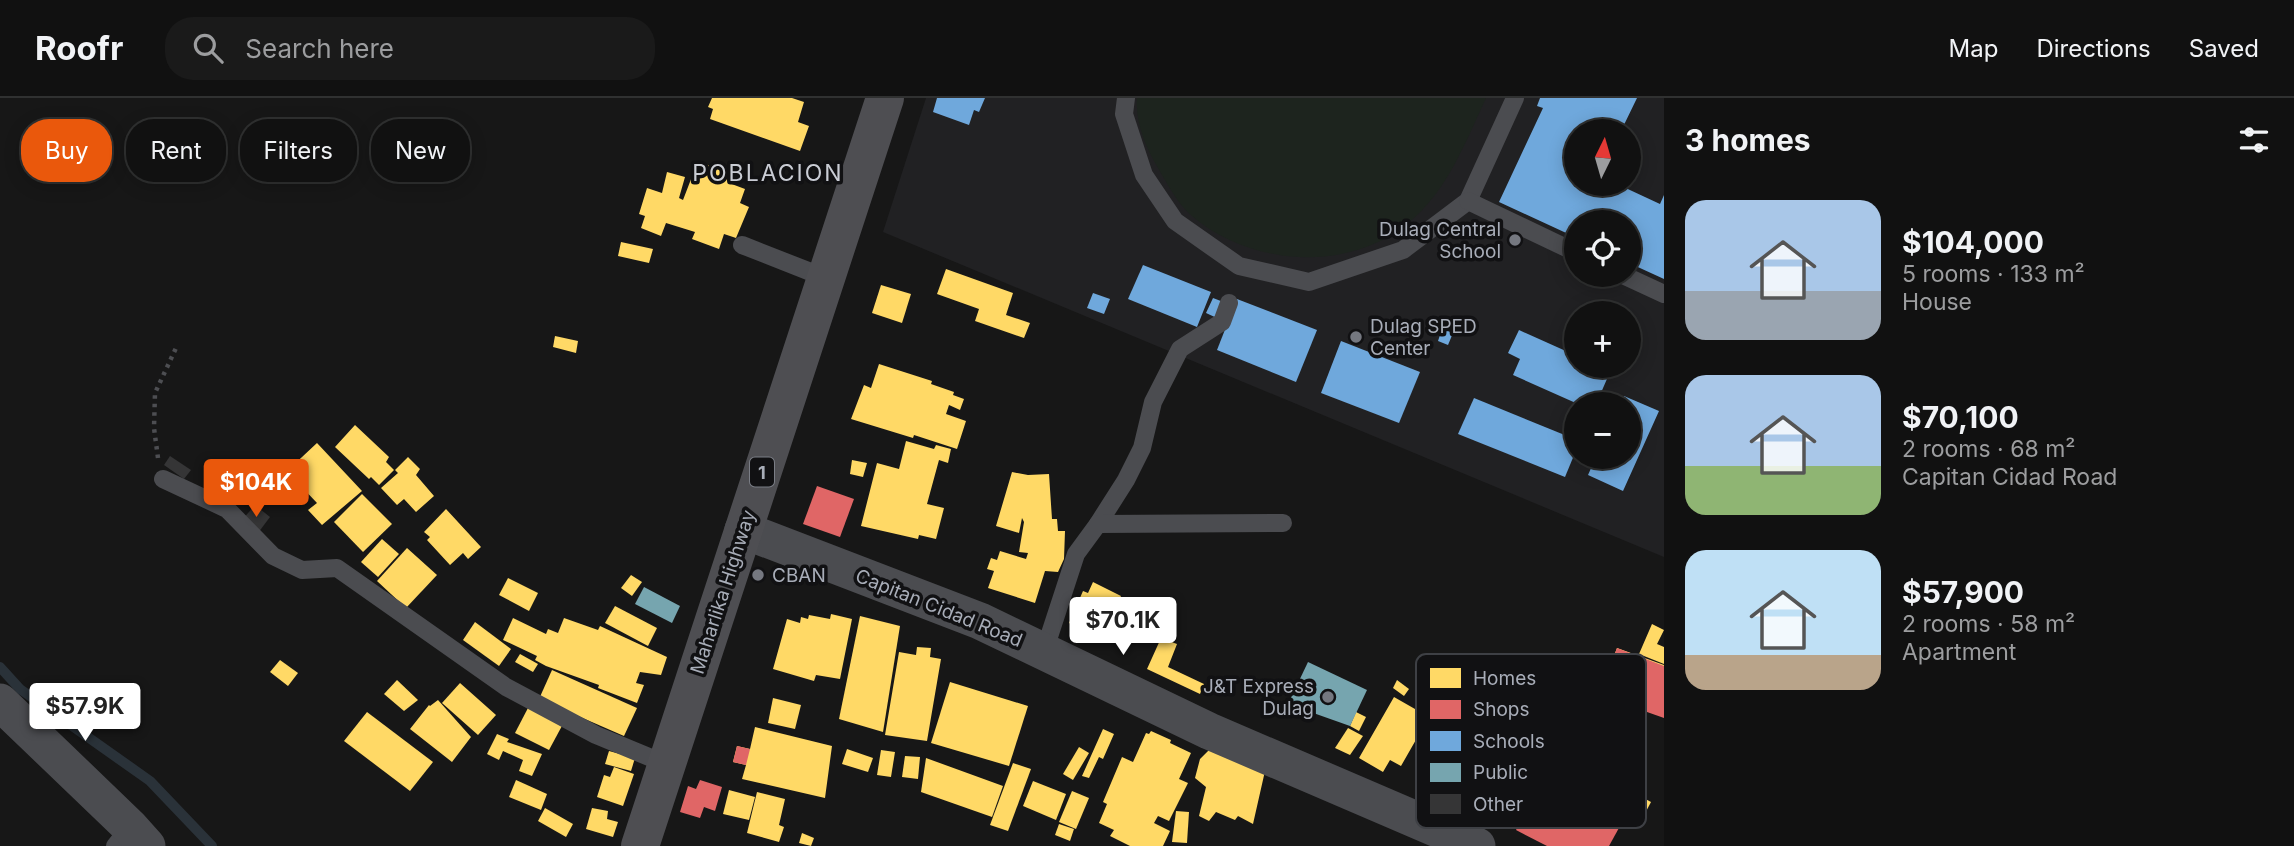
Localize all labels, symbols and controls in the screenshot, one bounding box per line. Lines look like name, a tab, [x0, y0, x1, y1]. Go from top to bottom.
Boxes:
search box	[165, 17, 655, 80]
text: Roofr	[35, 28, 123, 68]
icon: search	[189, 29, 227, 67]
text: Search here	[245, 33, 394, 64]
text: Map	[1949, 34, 1998, 63]
text: Directions	[2036, 34, 2151, 63]
text: Saved	[2189, 34, 2259, 63]
chip: Buy	[21, 119, 112, 182]
chip: Rent	[126, 119, 226, 182]
chip: Filters	[240, 119, 357, 182]
chip: New	[371, 119, 470, 182]
north arrow	[1564, 119, 1642, 196]
map controls	[1564, 119, 1641, 469]
icon: filters	[2235, 121, 2273, 159]
text: 3 homes	[1685, 122, 1811, 158]
district label: POBLACION	[692, 159, 844, 187]
button: locate	[1564, 210, 1641, 287]
place label: Dulag Central School	[1379, 218, 1501, 263]
text: $104,000	[1902, 224, 2044, 260]
icon: home	[1741, 228, 1825, 312]
marker: Dulag Central School	[1507, 232, 1523, 248]
text: 5 rooms · 133 m²	[1902, 260, 2085, 288]
text: House	[1902, 288, 1972, 316]
button: +	[1564, 301, 1641, 378]
place label: Dulag SPED Center	[1370, 315, 1477, 360]
marker: Dulag SPED Center	[1348, 329, 1364, 345]
button: −	[1564, 392, 1641, 469]
text: $70,100	[1902, 399, 2019, 435]
icon: home	[1741, 403, 1825, 487]
text: 2 rooms · 68 m²	[1902, 435, 2075, 463]
road number: 1	[750, 458, 774, 486]
pin: $104K	[207, 460, 305, 519]
text: Capitan Cidad Road	[1902, 463, 2117, 491]
text: $104K	[220, 468, 292, 496]
street label: Maharlika Highway	[686, 507, 760, 677]
place label: CBAN	[772, 564, 826, 587]
street label: Capitan Cidad Road	[852, 564, 1026, 652]
marker: CBAN	[750, 567, 766, 583]
text: $57,900	[1902, 574, 2024, 610]
icon: home	[1741, 578, 1825, 662]
pin: $70.1K	[1066, 598, 1180, 657]
text: $70.1K	[1086, 606, 1160, 634]
text: 2 rooms · 58 m²	[1902, 610, 2075, 638]
text: Apartment	[1902, 638, 2016, 666]
legend	[1416, 654, 1646, 828]
text: Homes	[1473, 667, 1536, 690]
place label: J&T Express Dulag	[1203, 675, 1314, 720]
pin: $57.9K	[28, 684, 142, 743]
marker: J&T Express Dulag	[1320, 689, 1336, 705]
text: $57.9K	[45, 692, 125, 720]
text: Shops	[1473, 698, 1529, 721]
text: Schools	[1473, 730, 1545, 753]
text: Public	[1473, 761, 1528, 784]
text: Other	[1473, 793, 1523, 816]

